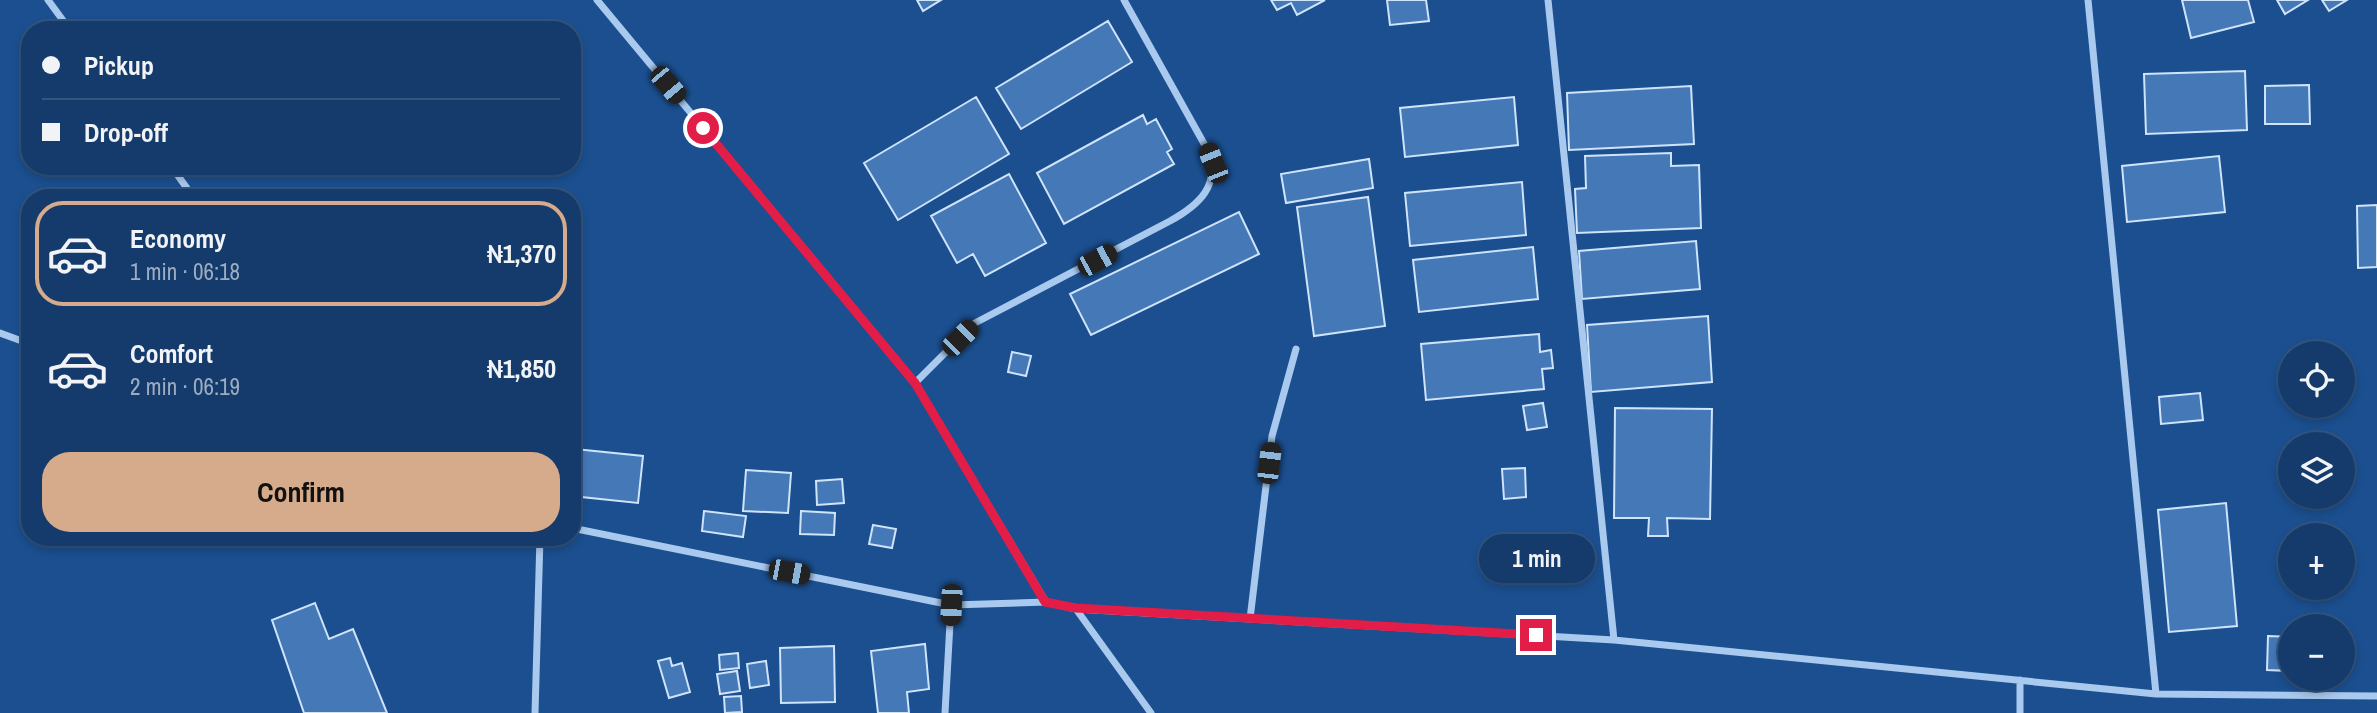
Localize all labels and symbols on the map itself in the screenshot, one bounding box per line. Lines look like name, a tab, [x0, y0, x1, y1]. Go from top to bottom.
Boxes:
car	[647, 62, 690, 108]
route start	[687, 112, 719, 144]
car	[1196, 140, 1231, 186]
car	[1074, 241, 1121, 279]
car	[938, 316, 983, 360]
car	[1257, 441, 1282, 485]
callout: 1 min	[1478, 534, 1594, 582]
car	[767, 558, 812, 586]
car	[940, 583, 963, 627]
route end	[1520, 619, 1552, 651]

